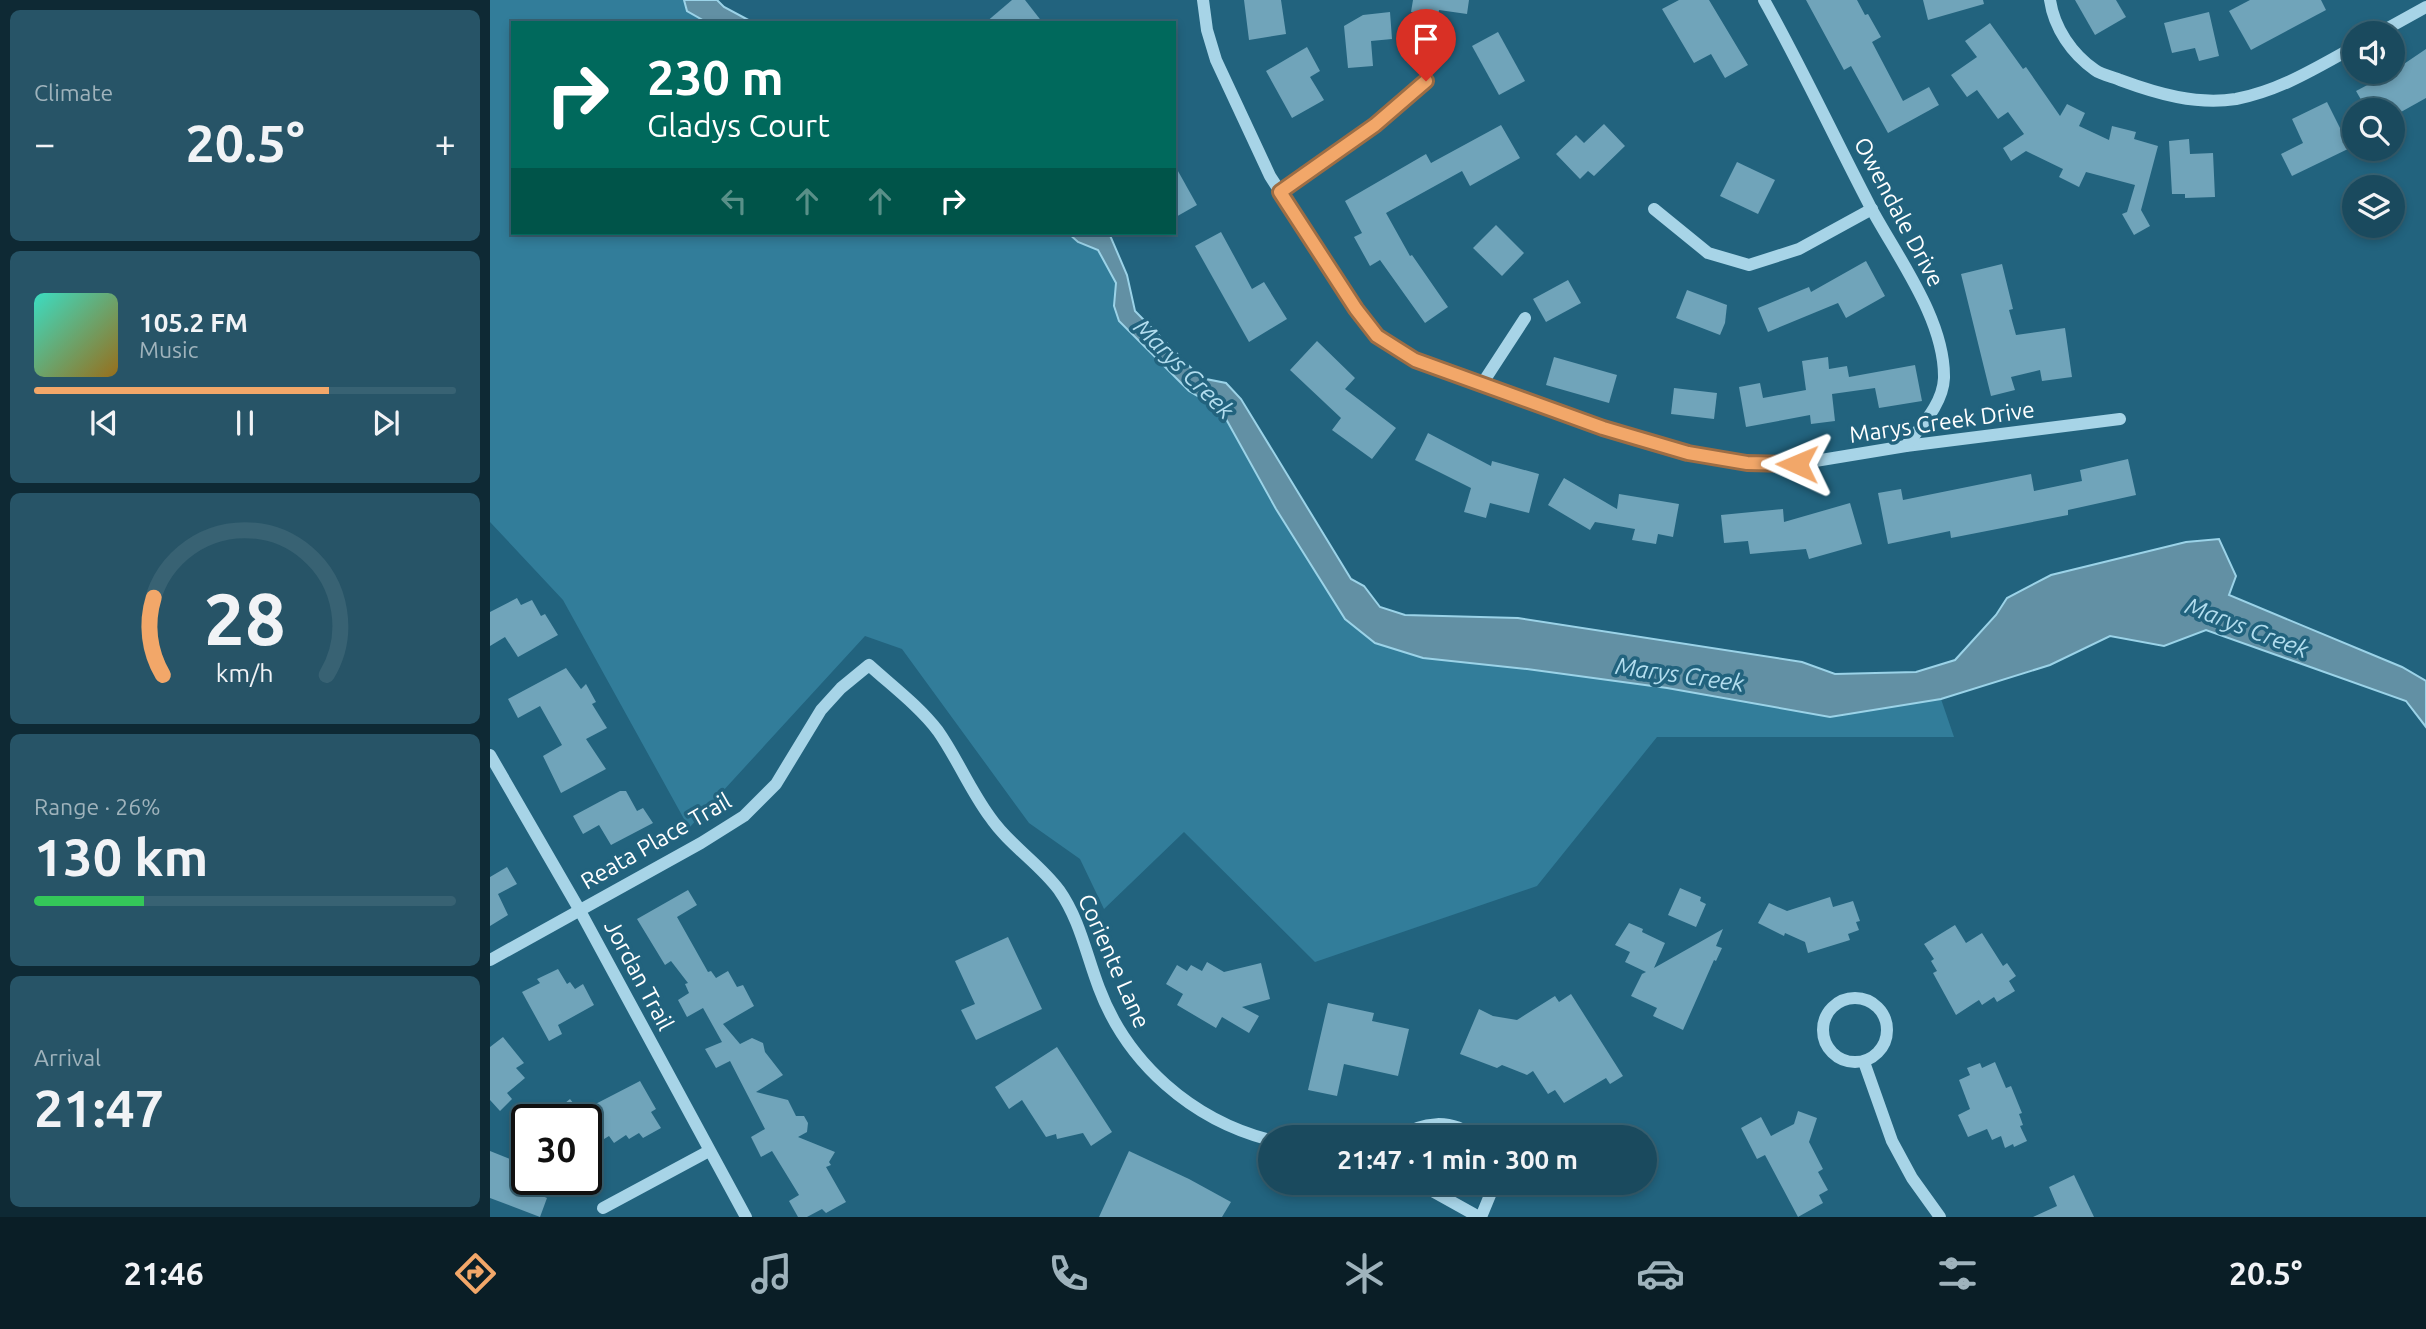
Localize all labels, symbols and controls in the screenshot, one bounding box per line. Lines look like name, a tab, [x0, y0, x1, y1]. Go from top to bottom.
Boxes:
pin	[1396, 9, 1456, 81]
icon: arrive	[1407, 20, 1445, 58]
map controls	[2342, 21, 2405, 238]
button: sound	[2342, 21, 2405, 84]
icon: right	[532, 49, 623, 140]
text: 230 m	[647, 49, 784, 104]
text: Climate	[34, 80, 113, 105]
button: search	[2342, 98, 2405, 161]
text: Gladys Court	[647, 107, 830, 143]
text: 20.5°	[185, 114, 305, 172]
text: −	[34, 122, 55, 164]
text: +	[435, 122, 456, 164]
street label: Owendale Drive	[1850, 133, 1949, 291]
button: layers	[2342, 175, 2405, 238]
icon: left	[715, 182, 753, 220]
icon: ahead	[788, 182, 826, 220]
icon: ahead	[861, 182, 899, 220]
icon: right	[934, 182, 972, 220]
text: 105.2 FM	[139, 308, 248, 337]
water label: Marys Creek	[1129, 313, 1240, 425]
text: Music	[139, 337, 198, 362]
street label: Marys Creek Drive	[1848, 396, 2036, 447]
icon: previous	[85, 404, 123, 442]
icon: pause	[226, 404, 264, 442]
icon: next	[367, 404, 405, 442]
position arrow	[1760, 427, 1834, 501]
text: 28	[204, 577, 286, 659]
water label: Marys Creek	[2182, 592, 2313, 664]
water label: Marys Creek	[1614, 652, 1747, 697]
text: km/h	[216, 658, 274, 686]
street label: Reata Place Trail	[576, 787, 735, 894]
text: Range · 26%	[34, 794, 161, 819]
text: 130 km	[34, 828, 208, 886]
street label: Coriente Lane	[1074, 890, 1155, 1032]
street label: Jordan Trail	[600, 915, 679, 1034]
text: Arrival	[34, 1045, 101, 1070]
text: 21:47	[34, 1079, 164, 1137]
speed limit sign: 30	[511, 1104, 602, 1195]
text: 21:47 · 1 min · 300 m	[1337, 1145, 1578, 1174]
icon: directions	[451, 1249, 500, 1298]
icon: music	[747, 1249, 796, 1298]
icon: phone	[1044, 1249, 1093, 1298]
icon: climate	[1340, 1249, 1389, 1298]
icon: car	[1636, 1249, 1685, 1298]
icon: filters	[1933, 1249, 1982, 1298]
text: 21:46	[124, 1255, 204, 1291]
text: 20.5°	[2229, 1255, 2302, 1291]

